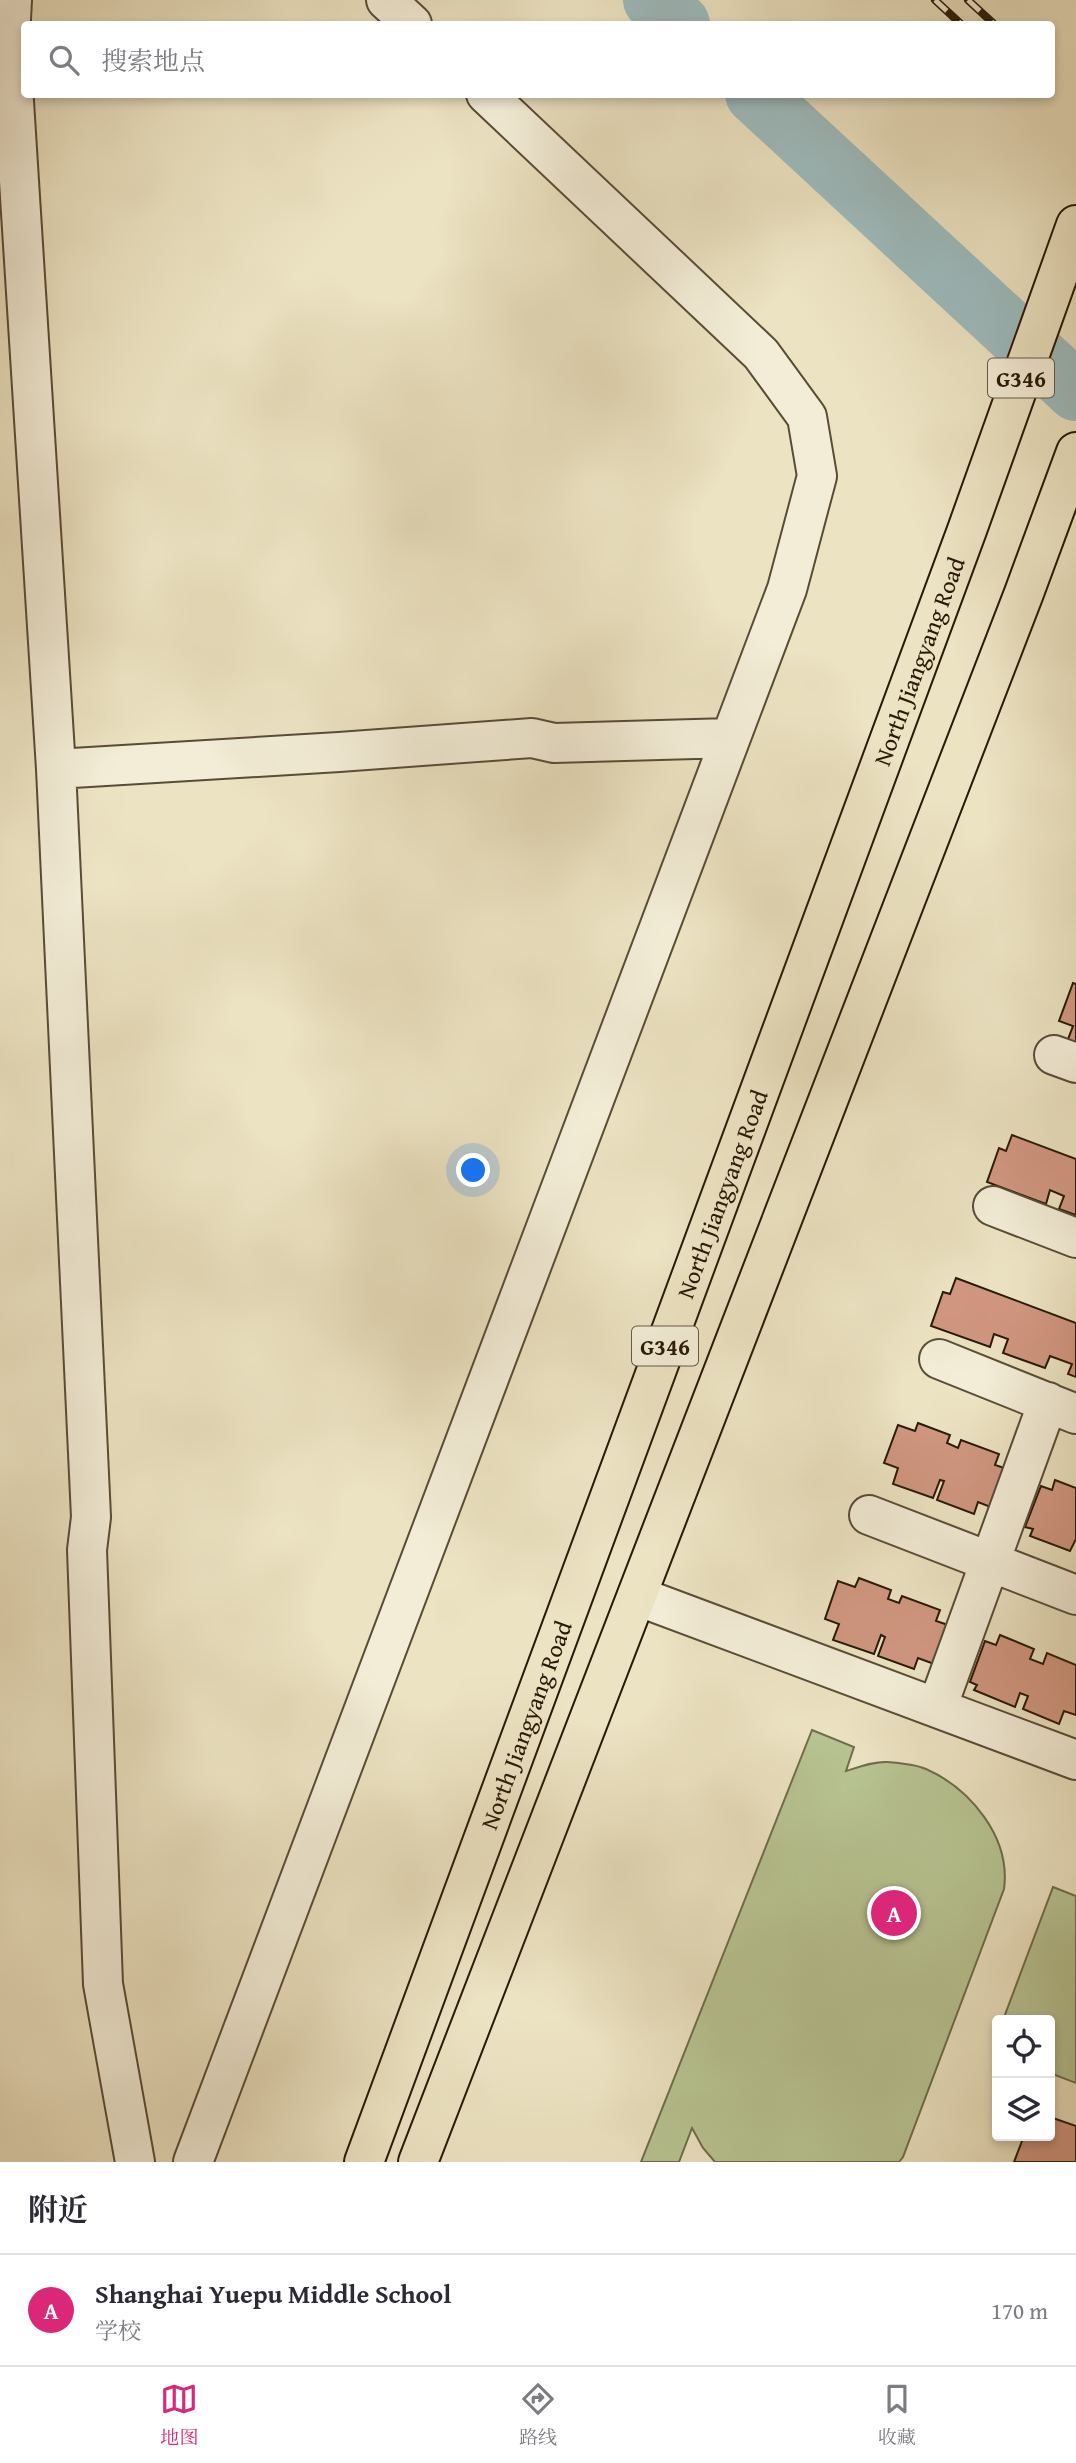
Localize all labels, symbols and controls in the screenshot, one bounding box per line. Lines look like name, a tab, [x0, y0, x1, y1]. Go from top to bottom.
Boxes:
search box	[21, 21, 1055, 98]
icon: search	[45, 41, 83, 79]
text: 搜索地点	[101, 41, 205, 80]
road number: G346	[988, 358, 1054, 398]
street label: North Jiangyang Road	[864, 552, 973, 770]
street label: North Jiangyang Road	[667, 1084, 776, 1303]
your location	[456, 1153, 490, 1187]
road number: G346	[632, 1326, 698, 1366]
street label: North Jiangyang Road	[471, 1615, 580, 1834]
pin: A	[871, 1887, 917, 1939]
map controls	[992, 2015, 1055, 2141]
button: locate	[992, 2015, 1055, 2078]
button: layers	[992, 2078, 1055, 2141]
text: 附近	[28, 2187, 88, 2231]
text: Shanghai Yuepu Middle School	[95, 2274, 451, 2313]
text: A	[44, 2294, 58, 2327]
text: 170 m	[991, 2294, 1048, 2327]
text: 学校	[95, 2314, 141, 2347]
tab: 地图	[160, 2380, 198, 2451]
tab: 路线	[519, 2380, 557, 2451]
tab: 收藏	[878, 2380, 916, 2451]

